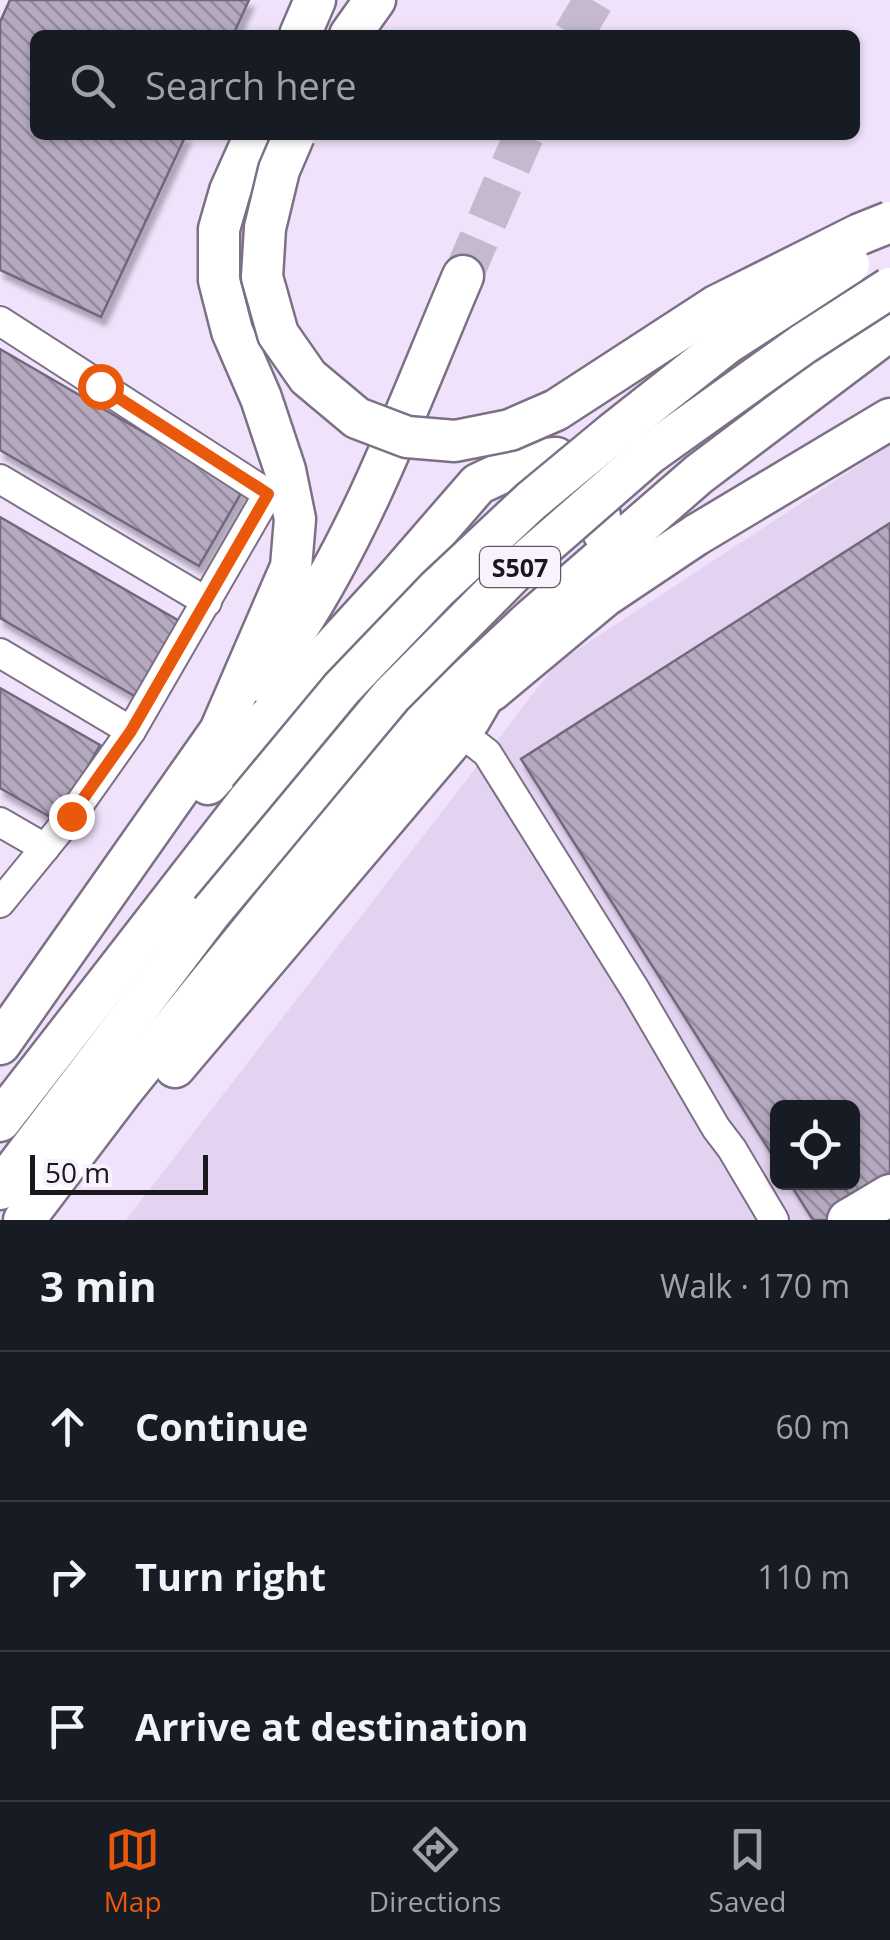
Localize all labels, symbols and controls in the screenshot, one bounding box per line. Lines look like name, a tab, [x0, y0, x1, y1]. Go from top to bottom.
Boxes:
search box	[30, 30, 860, 140]
icon: search	[65, 58, 120, 113]
text: Search here	[145, 59, 357, 111]
route start	[78, 364, 124, 410]
road number: S507	[480, 547, 560, 587]
route end	[49, 794, 95, 840]
map controls	[770, 1100, 860, 1190]
button: locate	[770, 1100, 860, 1190]
scale bar	[30, 1150, 208, 1194]
text: 50 m	[45, 1153, 110, 1191]
text: 3 min	[40, 1257, 157, 1314]
text: Walk · 170 m	[660, 1264, 850, 1307]
icon: ahead	[40, 1399, 95, 1454]
text: Continue	[135, 1400, 308, 1452]
text: 60 m	[775, 1405, 850, 1448]
icon: right	[40, 1549, 95, 1604]
text: Turn right	[135, 1550, 326, 1602]
text: 110 m	[757, 1555, 850, 1598]
icon: arrive	[40, 1699, 95, 1754]
text: Arrive at destination	[135, 1700, 529, 1752]
tab: Map	[104, 1822, 162, 1920]
tab: Directions	[369, 1822, 501, 1920]
tab: Saved	[709, 1822, 786, 1920]

